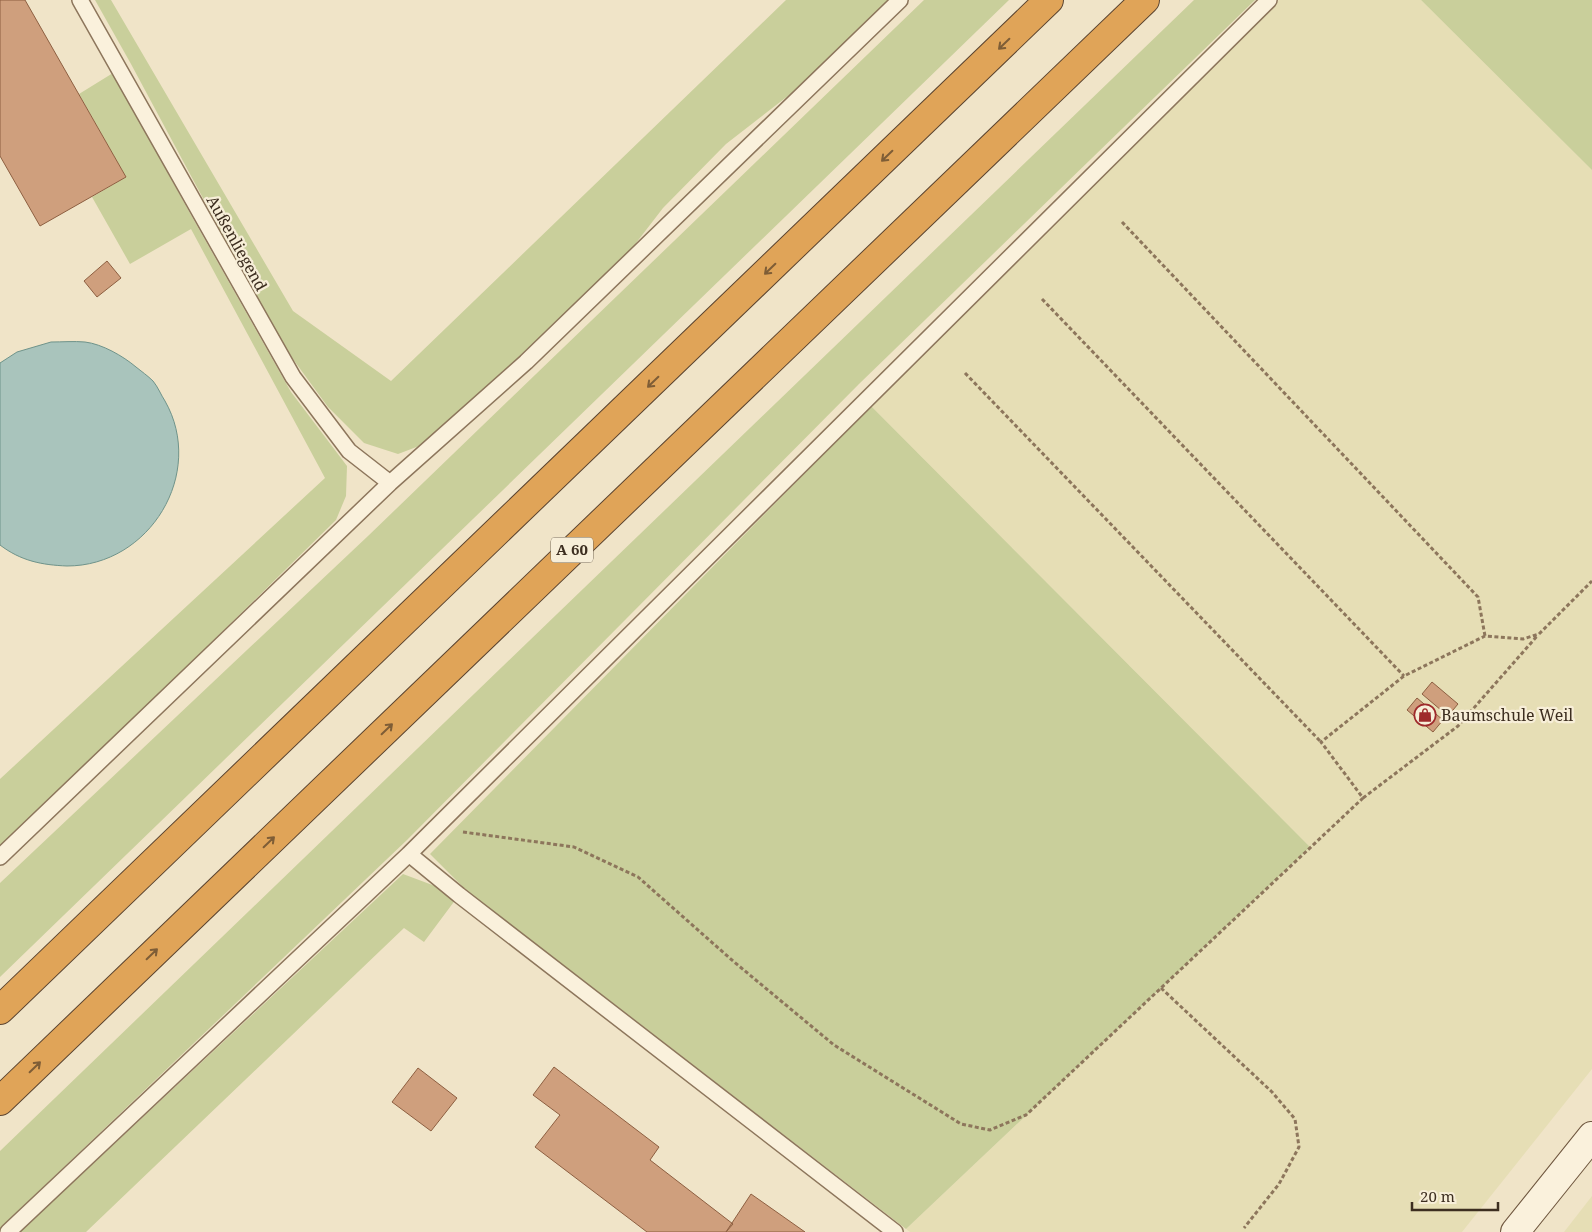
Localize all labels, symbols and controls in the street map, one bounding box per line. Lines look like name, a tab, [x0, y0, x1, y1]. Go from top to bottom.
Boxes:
one-way arrow	[998, 37, 1010, 50]
one-way arrow	[881, 150, 893, 162]
street label: Außenliegend	[202, 191, 272, 295]
one-way arrow	[764, 263, 776, 275]
one-way arrow	[646, 376, 659, 388]
road number: A 60	[551, 538, 593, 562]
shop icon: Baumschule Weil	[1413, 703, 1437, 727]
place label: Baumschule Weil	[1441, 704, 1573, 726]
one-way arrow	[380, 723, 393, 735]
one-way arrow	[263, 836, 276, 848]
one-way arrow	[146, 948, 159, 960]
one-way arrow	[29, 1061, 41, 1073]
scale bar	[1412, 1180, 1498, 1212]
text: 20 m	[1420, 1186, 1455, 1206]

